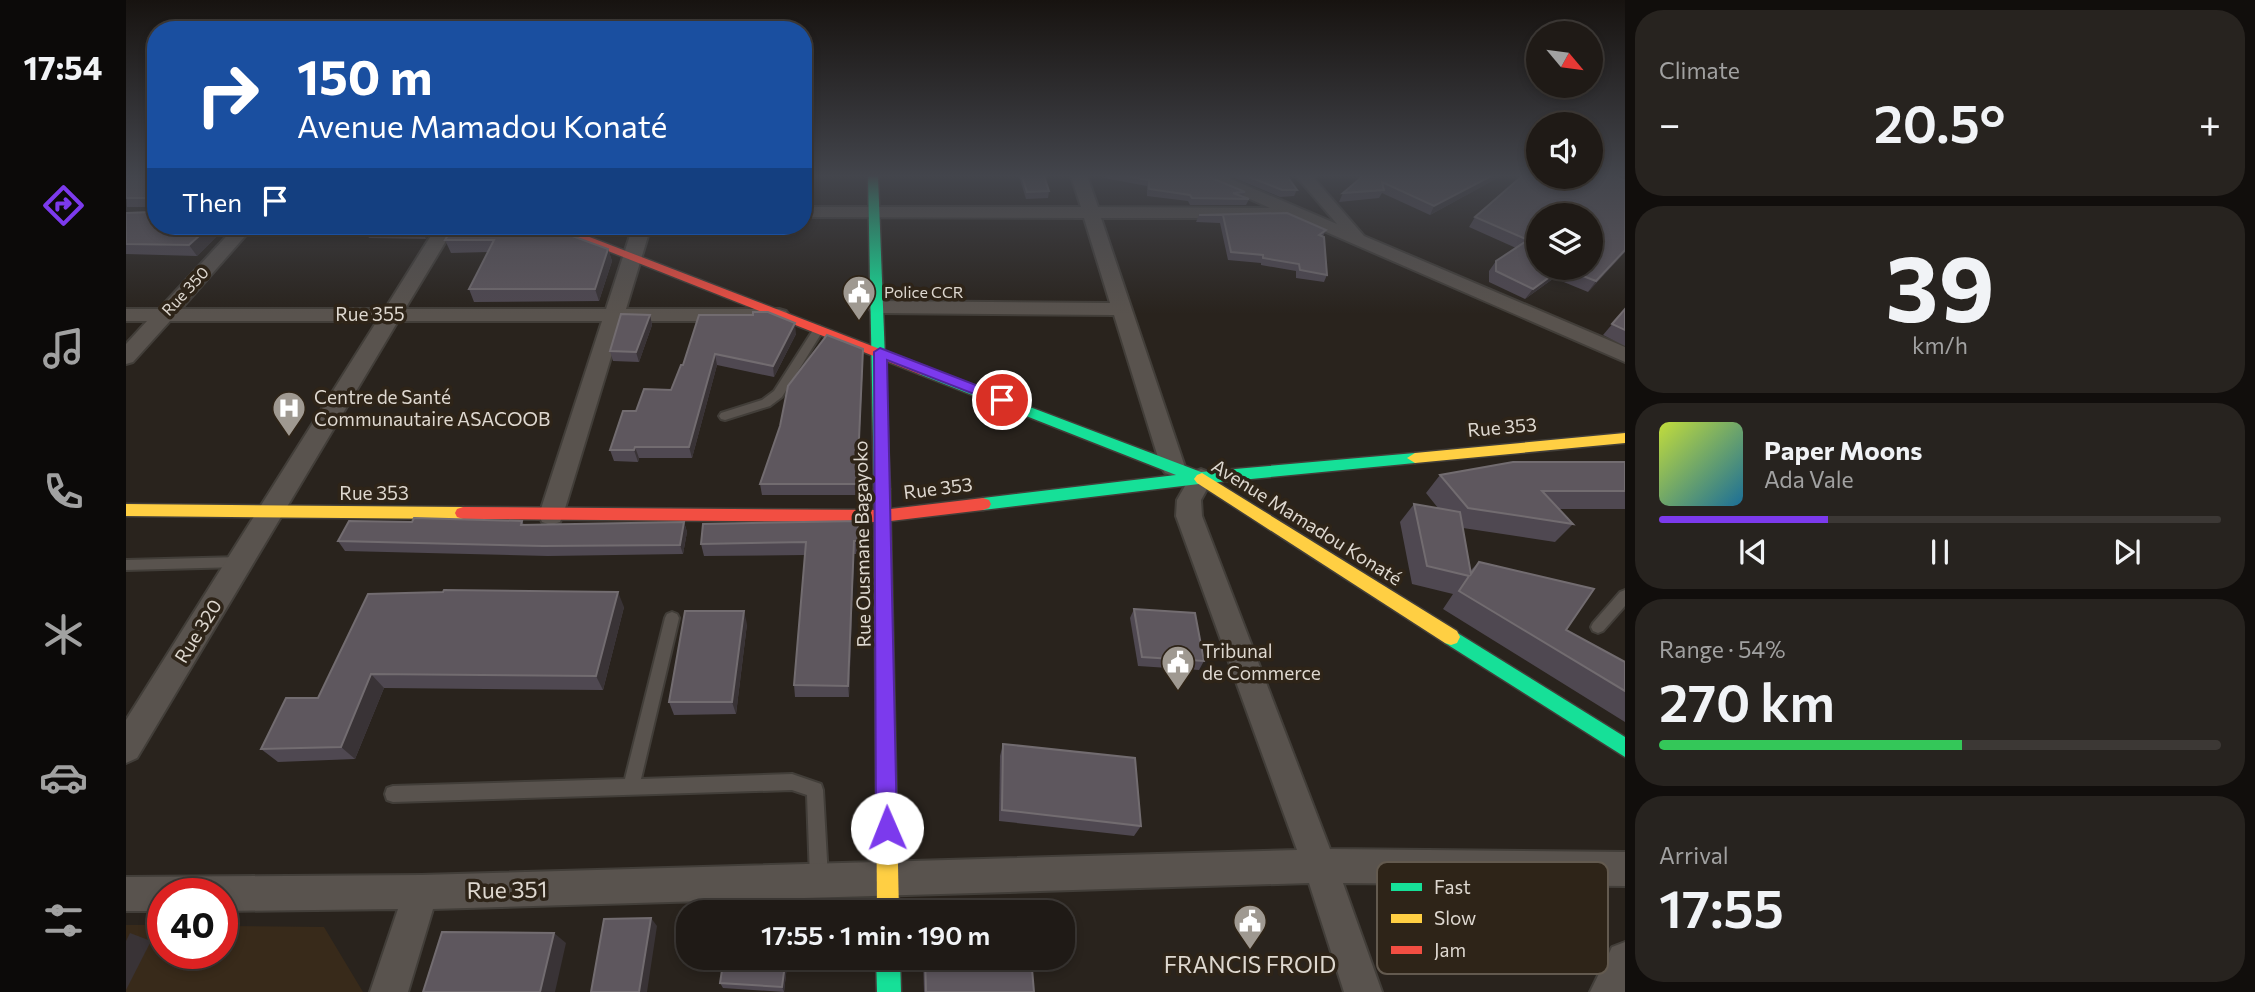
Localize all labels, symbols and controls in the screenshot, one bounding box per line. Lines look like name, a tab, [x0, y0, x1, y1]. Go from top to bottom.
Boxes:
north arrow	[1526, 21, 1603, 98]
map controls	[1526, 21, 1603, 280]
text: 150 m	[297, 45, 432, 105]
text: 17:54	[24, 47, 102, 87]
icon: right	[182, 49, 273, 140]
text: Climate	[1659, 56, 1740, 84]
text: 20.5°	[1874, 90, 2005, 154]
text: −	[1659, 99, 1681, 146]
text: +	[2199, 99, 2221, 146]
text: Avenue Mamadou Konaté	[297, 105, 667, 145]
button: sound	[1526, 112, 1603, 189]
icon: directions	[39, 181, 88, 230]
icon: arrive	[256, 182, 294, 220]
text: Then	[182, 186, 242, 217]
button: layers	[1526, 203, 1603, 280]
text: 39	[1885, 229, 1995, 341]
street label: Rue 350	[157, 262, 212, 319]
public building icon: Police CCR	[840, 273, 878, 322]
place label: Police CCR	[884, 282, 964, 301]
street label: Rue 355	[335, 302, 405, 325]
icon: music	[39, 324, 88, 373]
text: km/h	[1912, 331, 1968, 359]
pin	[972, 370, 1032, 430]
icon: arrive	[983, 381, 1021, 419]
place label: Centre de Santé Communautaire ASACOOB	[314, 385, 550, 430]
hospital icon: Centre de Santé Communautaire ASACOOB	[270, 389, 308, 438]
street label: Rue 353	[1466, 412, 1538, 441]
text: Paper Moons	[1764, 434, 1922, 465]
street label: Rue Ousmane Bagayoko	[848, 440, 875, 648]
street label: Avenue Mamadou Konaté	[1208, 454, 1407, 590]
text: Ada Vale	[1764, 465, 1854, 493]
icon: phone	[39, 467, 88, 516]
street label: Rue 353	[902, 472, 974, 503]
street label: Rue 353	[339, 481, 409, 504]
icon: previous	[1734, 533, 1772, 571]
icon: pause	[1921, 533, 1959, 571]
icon: next	[2108, 533, 2146, 571]
street label: Rue 320	[169, 595, 226, 667]
icon: climate	[39, 610, 88, 659]
text: Range · 54%	[1659, 635, 1785, 663]
place label: Tribunal de Commerce	[1202, 639, 1321, 684]
public building icon: Tribunal de Commerce	[1159, 643, 1197, 692]
text: 270 km	[1659, 669, 1835, 733]
icon: car	[39, 753, 88, 802]
position arrow	[850, 791, 924, 865]
text: Arrival	[1659, 841, 1729, 869]
legend	[1377, 862, 1608, 974]
street label: Rue 351	[466, 874, 548, 904]
text: Fast	[1434, 875, 1471, 898]
text: 17:55	[1659, 875, 1784, 939]
speed limit sign: 40	[147, 878, 238, 969]
icon: filters	[39, 896, 88, 945]
public building icon: FRANCIS FROID	[1231, 902, 1269, 951]
text: Slow	[1434, 906, 1476, 929]
text: 17:55 · 1 min · 190 m	[761, 919, 990, 950]
text: Jam	[1434, 938, 1466, 961]
place label: FRANCIS FROID	[1164, 950, 1336, 978]

